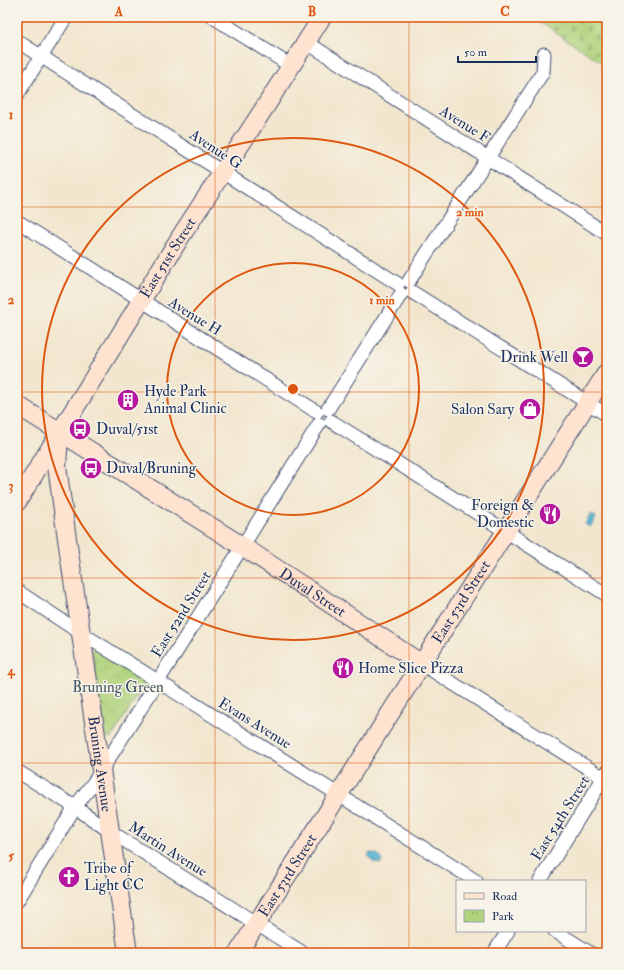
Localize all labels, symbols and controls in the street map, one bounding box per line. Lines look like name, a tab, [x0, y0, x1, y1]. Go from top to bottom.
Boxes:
text: A	[114, 4, 124, 20]
text: B	[308, 4, 316, 20]
text: C	[500, 4, 510, 20]
scale bar	[458, 38, 536, 64]
text: 50 m	[464, 45, 488, 60]
street label: Avenue F	[435, 101, 494, 148]
text: 1	[9, 107, 14, 123]
street label: Avenue G	[185, 125, 246, 174]
text: 2 min	[456, 205, 484, 220]
street label: East 51st Street	[136, 214, 201, 302]
text: 2	[8, 292, 15, 308]
street label: Avenue H	[164, 292, 225, 340]
text: 1 min	[369, 293, 396, 308]
bar icon: Drink Well	[570, 344, 596, 370]
place label: Drink Well	[500, 348, 568, 367]
place label: Hyde Park Animal Clinic	[143, 382, 227, 418]
centre of rings	[286, 382, 300, 396]
building icon: Hyde Park Animal Clinic	[115, 387, 141, 413]
shop icon: Salon Sary	[517, 396, 543, 422]
place label: Salon Sary	[451, 400, 514, 419]
bus stop icon: Duval/51st	[67, 416, 93, 442]
place label: Duval/51st	[96, 420, 158, 439]
bus stop icon: Duval/Bruning	[78, 455, 104, 481]
place label: Duval/Bruning	[106, 459, 197, 478]
text: 3	[9, 478, 14, 494]
place label: Foreign & Domestic	[471, 496, 534, 532]
restaurant icon: Foreign & Domestic	[537, 501, 563, 527]
street label: East 53rd Street	[428, 557, 495, 647]
street label: Duval Street	[275, 564, 349, 622]
street label: East 52nd Street	[147, 567, 216, 661]
restaurant icon: Home Slice Pizza	[330, 655, 356, 681]
place label: Home Slice Pizza	[358, 659, 464, 678]
text: 4	[6, 663, 15, 679]
park label: Bruning Green	[72, 678, 164, 697]
street label: Evans Avenue	[215, 694, 295, 753]
street label: Bruning Avenue	[83, 715, 116, 813]
street label: East 54th Street	[527, 772, 594, 864]
street label: Martin Avenue	[125, 818, 211, 881]
street label: East 53rd Street	[254, 830, 321, 921]
text: 5	[8, 848, 14, 864]
place label: Tribe of Light CC	[84, 859, 144, 895]
church icon: Tribe of Light CC	[56, 864, 82, 890]
legend	[456, 880, 586, 932]
text: Road	[492, 889, 517, 904]
text: Park	[492, 909, 514, 924]

